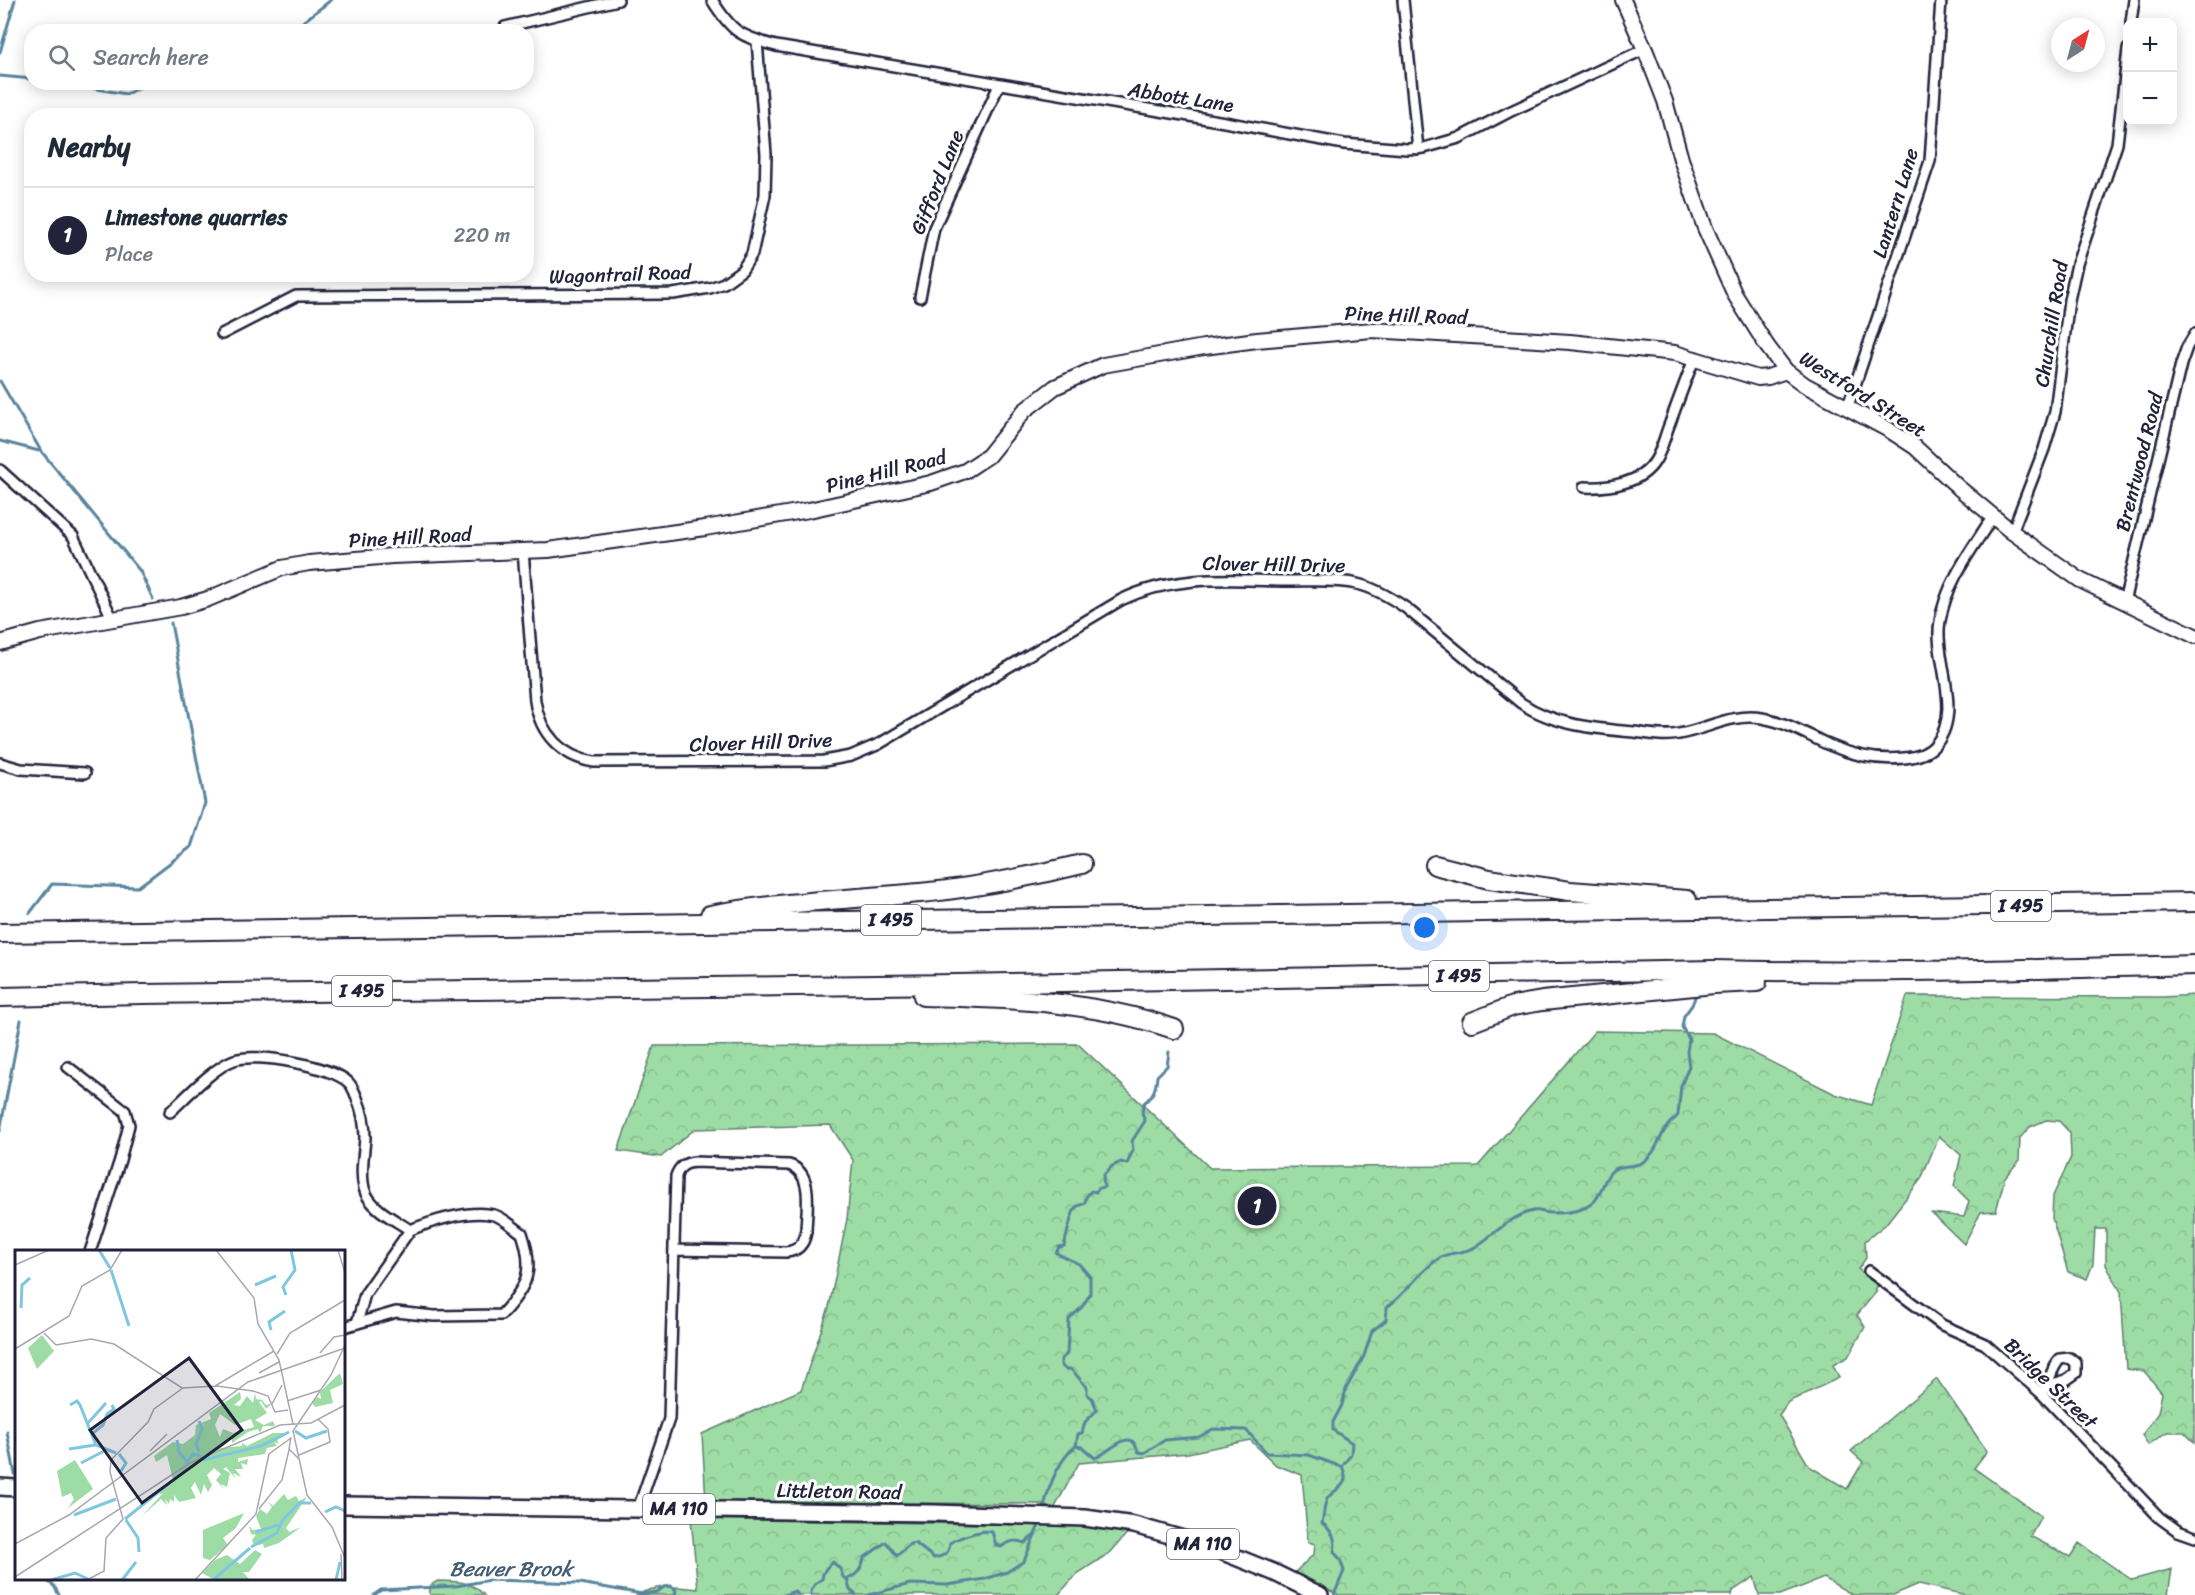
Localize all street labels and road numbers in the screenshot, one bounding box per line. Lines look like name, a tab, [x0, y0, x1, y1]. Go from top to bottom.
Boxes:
street label: Abbott Lane	[1125, 72, 1237, 123]
street label: Gifford Lane	[901, 125, 974, 240]
street label: Lantern Lane	[1862, 144, 1929, 263]
street label: Wagontrail Road	[548, 254, 693, 294]
street label: Churchill Road	[2024, 257, 2079, 390]
street label: Pine Hill Road	[1344, 296, 1469, 335]
street label: Westford Street	[1792, 341, 1934, 448]
street label: Brentwood Road	[2105, 387, 2174, 535]
street label: Pine Hill Road	[822, 439, 951, 503]
street label: Pine Hill Road	[348, 517, 474, 558]
street label: Clover Hill Drive	[1202, 546, 1346, 583]
street label: Clover Hill Drive	[689, 723, 833, 762]
road number: I 495	[1991, 891, 2051, 921]
road number: I 495	[861, 905, 921, 935]
road number: I 495	[1429, 961, 1489, 991]
road number: I 495	[332, 976, 392, 1006]
street label: Bridge Street	[1995, 1329, 2107, 1438]
street label: Littleton Road	[776, 1473, 903, 1510]
road number: MA 110	[643, 1494, 715, 1524]
road number: MA 110	[1167, 1529, 1239, 1559]

